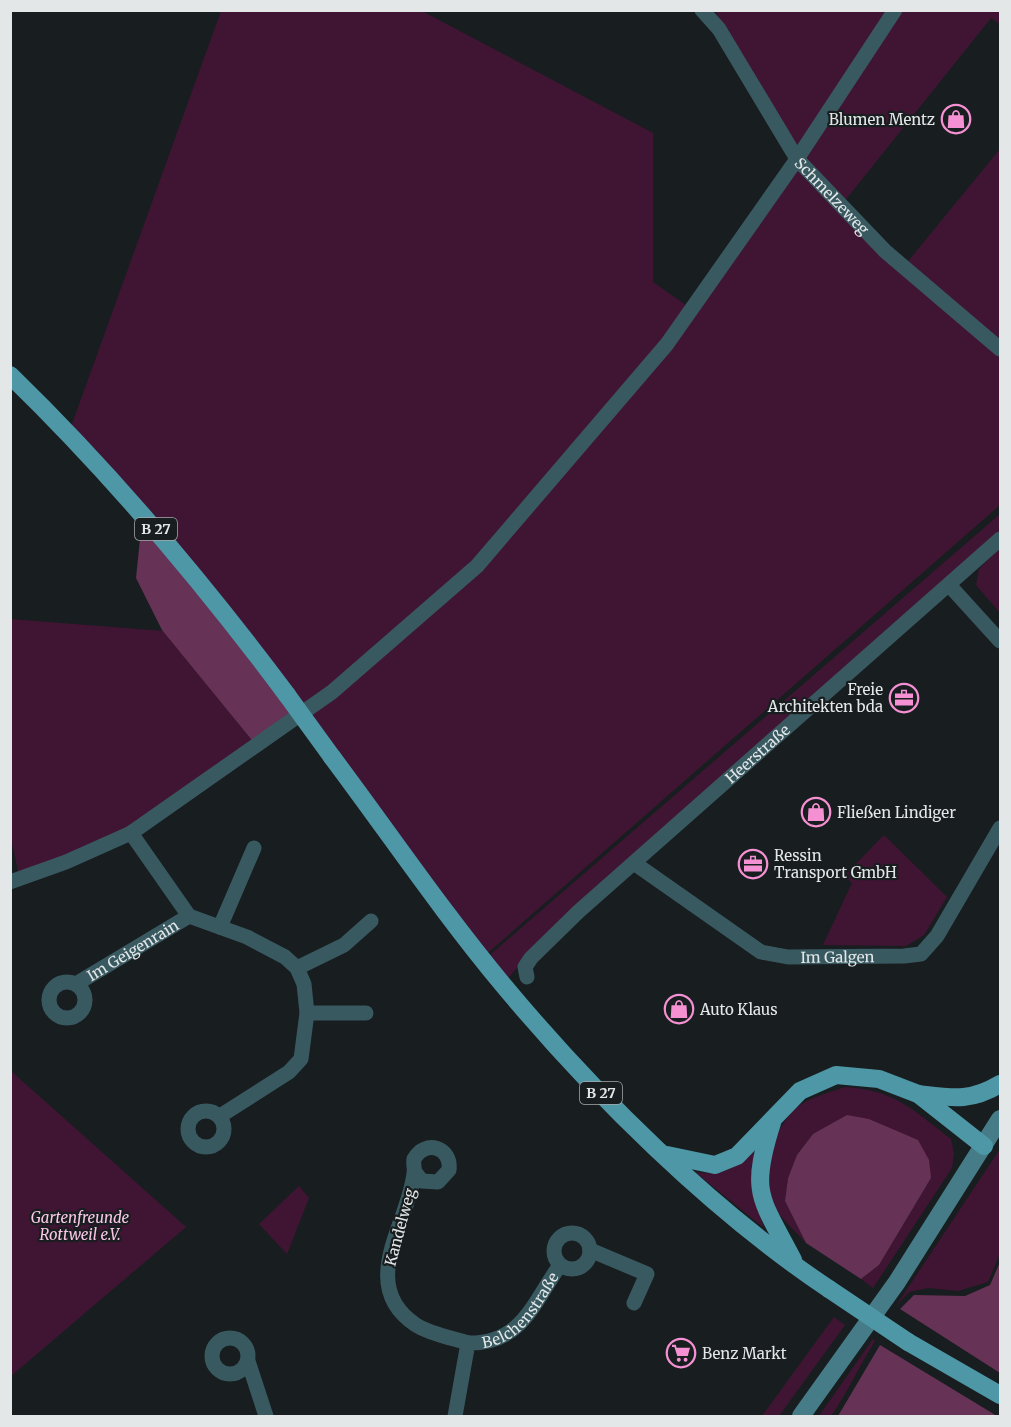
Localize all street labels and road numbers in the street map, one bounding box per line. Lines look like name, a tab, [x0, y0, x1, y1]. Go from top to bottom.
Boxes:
street label: Schmelzeweg	[791, 153, 873, 238]
road number: B 27	[135, 518, 177, 540]
street label: Heerstraße	[721, 720, 794, 787]
street label: Im Geigenrain	[83, 915, 182, 985]
street label: Im Galgen	[800, 947, 875, 966]
road number: B 27	[580, 1082, 622, 1104]
street label: Kandelweg	[381, 1186, 419, 1268]
street label: Belchenstraße	[480, 1268, 562, 1352]

